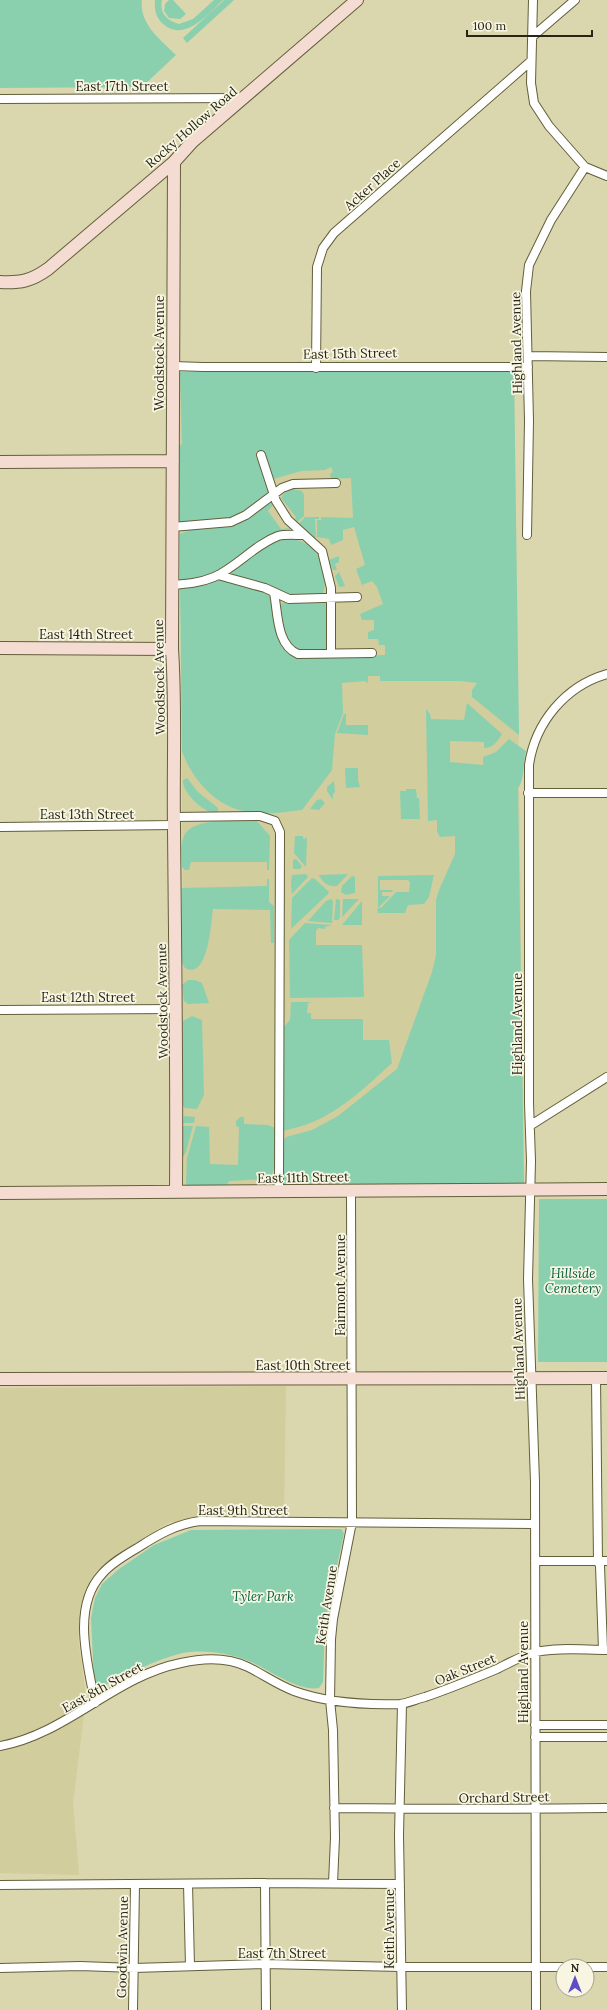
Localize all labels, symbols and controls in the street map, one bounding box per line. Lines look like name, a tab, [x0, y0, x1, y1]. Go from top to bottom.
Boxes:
scale bar	[467, 12, 592, 38]
text: 100 m	[473, 18, 506, 33]
street label: East 17th Street	[75, 78, 169, 95]
street label: Rocky Hollow Road	[142, 83, 241, 172]
street label: Acker Place	[340, 155, 404, 215]
street label: Highland Avenue	[507, 292, 526, 394]
street label: Woodstock Avenue	[151, 295, 168, 411]
street label: East 15th Street	[303, 344, 397, 363]
street label: Woodstock Avenue	[150, 619, 169, 735]
street label: East 14th Street	[39, 626, 133, 643]
street label: East 13th Street	[40, 806, 134, 823]
street label: Woodstock Avenue	[153, 943, 172, 1059]
street label: Highland Avenue	[509, 973, 526, 1075]
street label: East 12th Street	[41, 989, 135, 1006]
street label: East 11th Street	[257, 1168, 349, 1187]
street label: Fairmont Avenue	[332, 1234, 349, 1336]
park label: Hillside Cemetery	[545, 1265, 602, 1297]
street label: Highland Avenue	[508, 1297, 529, 1400]
street label: East 10th Street	[255, 1357, 351, 1374]
street label: East 9th Street	[198, 1502, 288, 1519]
street label: Keith Avenue	[312, 1564, 341, 1646]
park label: Tyler Park	[232, 1588, 294, 1605]
street label: Highland Avenue	[515, 1621, 532, 1723]
street label: Oak Street	[432, 1650, 498, 1689]
street label: East 8th Street	[59, 1658, 146, 1717]
street label: Orchard Street	[458, 1788, 550, 1807]
street label: Keith Avenue	[381, 1889, 398, 1969]
street label: Goodwin Avenue	[113, 1896, 132, 1998]
street label: East 7th Street	[238, 1945, 326, 1962]
north arrow	[555, 1958, 595, 1998]
text: N	[571, 1961, 580, 1975]

